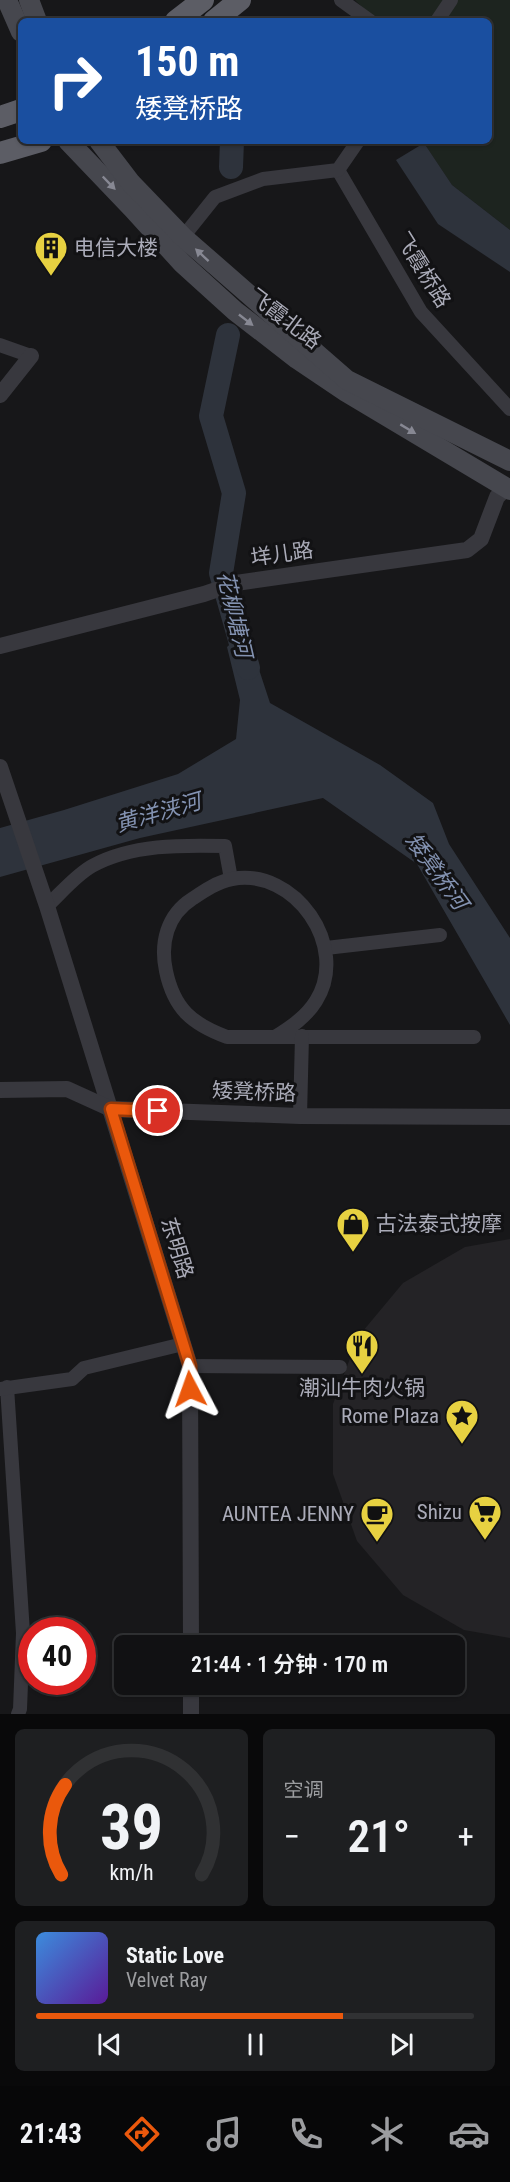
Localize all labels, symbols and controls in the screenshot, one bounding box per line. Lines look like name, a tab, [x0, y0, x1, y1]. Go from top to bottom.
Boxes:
text: 150 m	[135, 37, 240, 86]
icon: right	[36, 42, 114, 120]
text: 矮凳桥路	[135, 93, 243, 125]
one-way arrow	[101, 175, 115, 189]
street label: 飞霞桥路	[391, 228, 455, 312]
building icon: 电信大楼	[33, 230, 69, 277]
place label: 电信大楼	[74, 236, 158, 260]
one-way arrow	[195, 248, 210, 262]
street label: 飞霞北路	[244, 284, 326, 354]
one-way arrow	[239, 314, 254, 326]
one-way arrow	[400, 423, 416, 434]
street label: 垟儿路	[249, 538, 315, 570]
water label: 花柳塘河	[212, 568, 257, 664]
water label: 黄洋浃河	[112, 787, 208, 837]
water label: 矮凳桥河	[401, 828, 475, 917]
street label: 矮凳桥路	[212, 1079, 296, 1105]
pin	[132, 1085, 183, 1136]
icon: arrive	[141, 1094, 174, 1127]
shop icon: 古法泰式按摩	[335, 1206, 371, 1253]
place label: 古法泰式按摩	[376, 1212, 502, 1236]
street label: 东明路	[156, 1214, 198, 1282]
restaurant icon: 潮汕牛肉火锅	[344, 1328, 380, 1375]
position arrow	[158, 1357, 222, 1421]
place label: 潮汕牛肉火锅	[299, 1376, 425, 1400]
place icon: Rome Plaza	[444, 1398, 480, 1445]
place label: Rome Plaza	[341, 1404, 439, 1428]
supermarket icon: Shizu	[467, 1494, 503, 1541]
cafe icon: AUNTEA JENNY	[359, 1496, 395, 1543]
place label: Shizu	[417, 1500, 462, 1524]
place label: AUNTEA JENNY	[222, 1502, 354, 1526]
speed limit sign: 40	[18, 1617, 96, 1695]
text: 21:44 · 1 分钟 · 170 m	[191, 1652, 388, 1677]
text: 空调	[284, 1778, 324, 1802]
text: 39	[100, 1791, 163, 1864]
text: 21°	[347, 1810, 410, 1863]
text: −	[284, 1817, 300, 1856]
text: +	[458, 1817, 474, 1856]
text: km/h	[109, 1860, 153, 1885]
text: Static Love	[126, 1943, 224, 1968]
text: Velvet Ray	[126, 1968, 207, 1992]
icon: previous	[93, 2028, 126, 2061]
icon: pause	[239, 2028, 272, 2061]
icon: next	[385, 2028, 418, 2061]
icon: directions	[121, 2113, 163, 2155]
icon: music	[203, 2113, 245, 2155]
icon: phone	[285, 2113, 327, 2155]
icon: climate	[366, 2113, 408, 2155]
icon: car	[448, 2113, 490, 2155]
text: 21:43	[20, 2118, 82, 2150]

